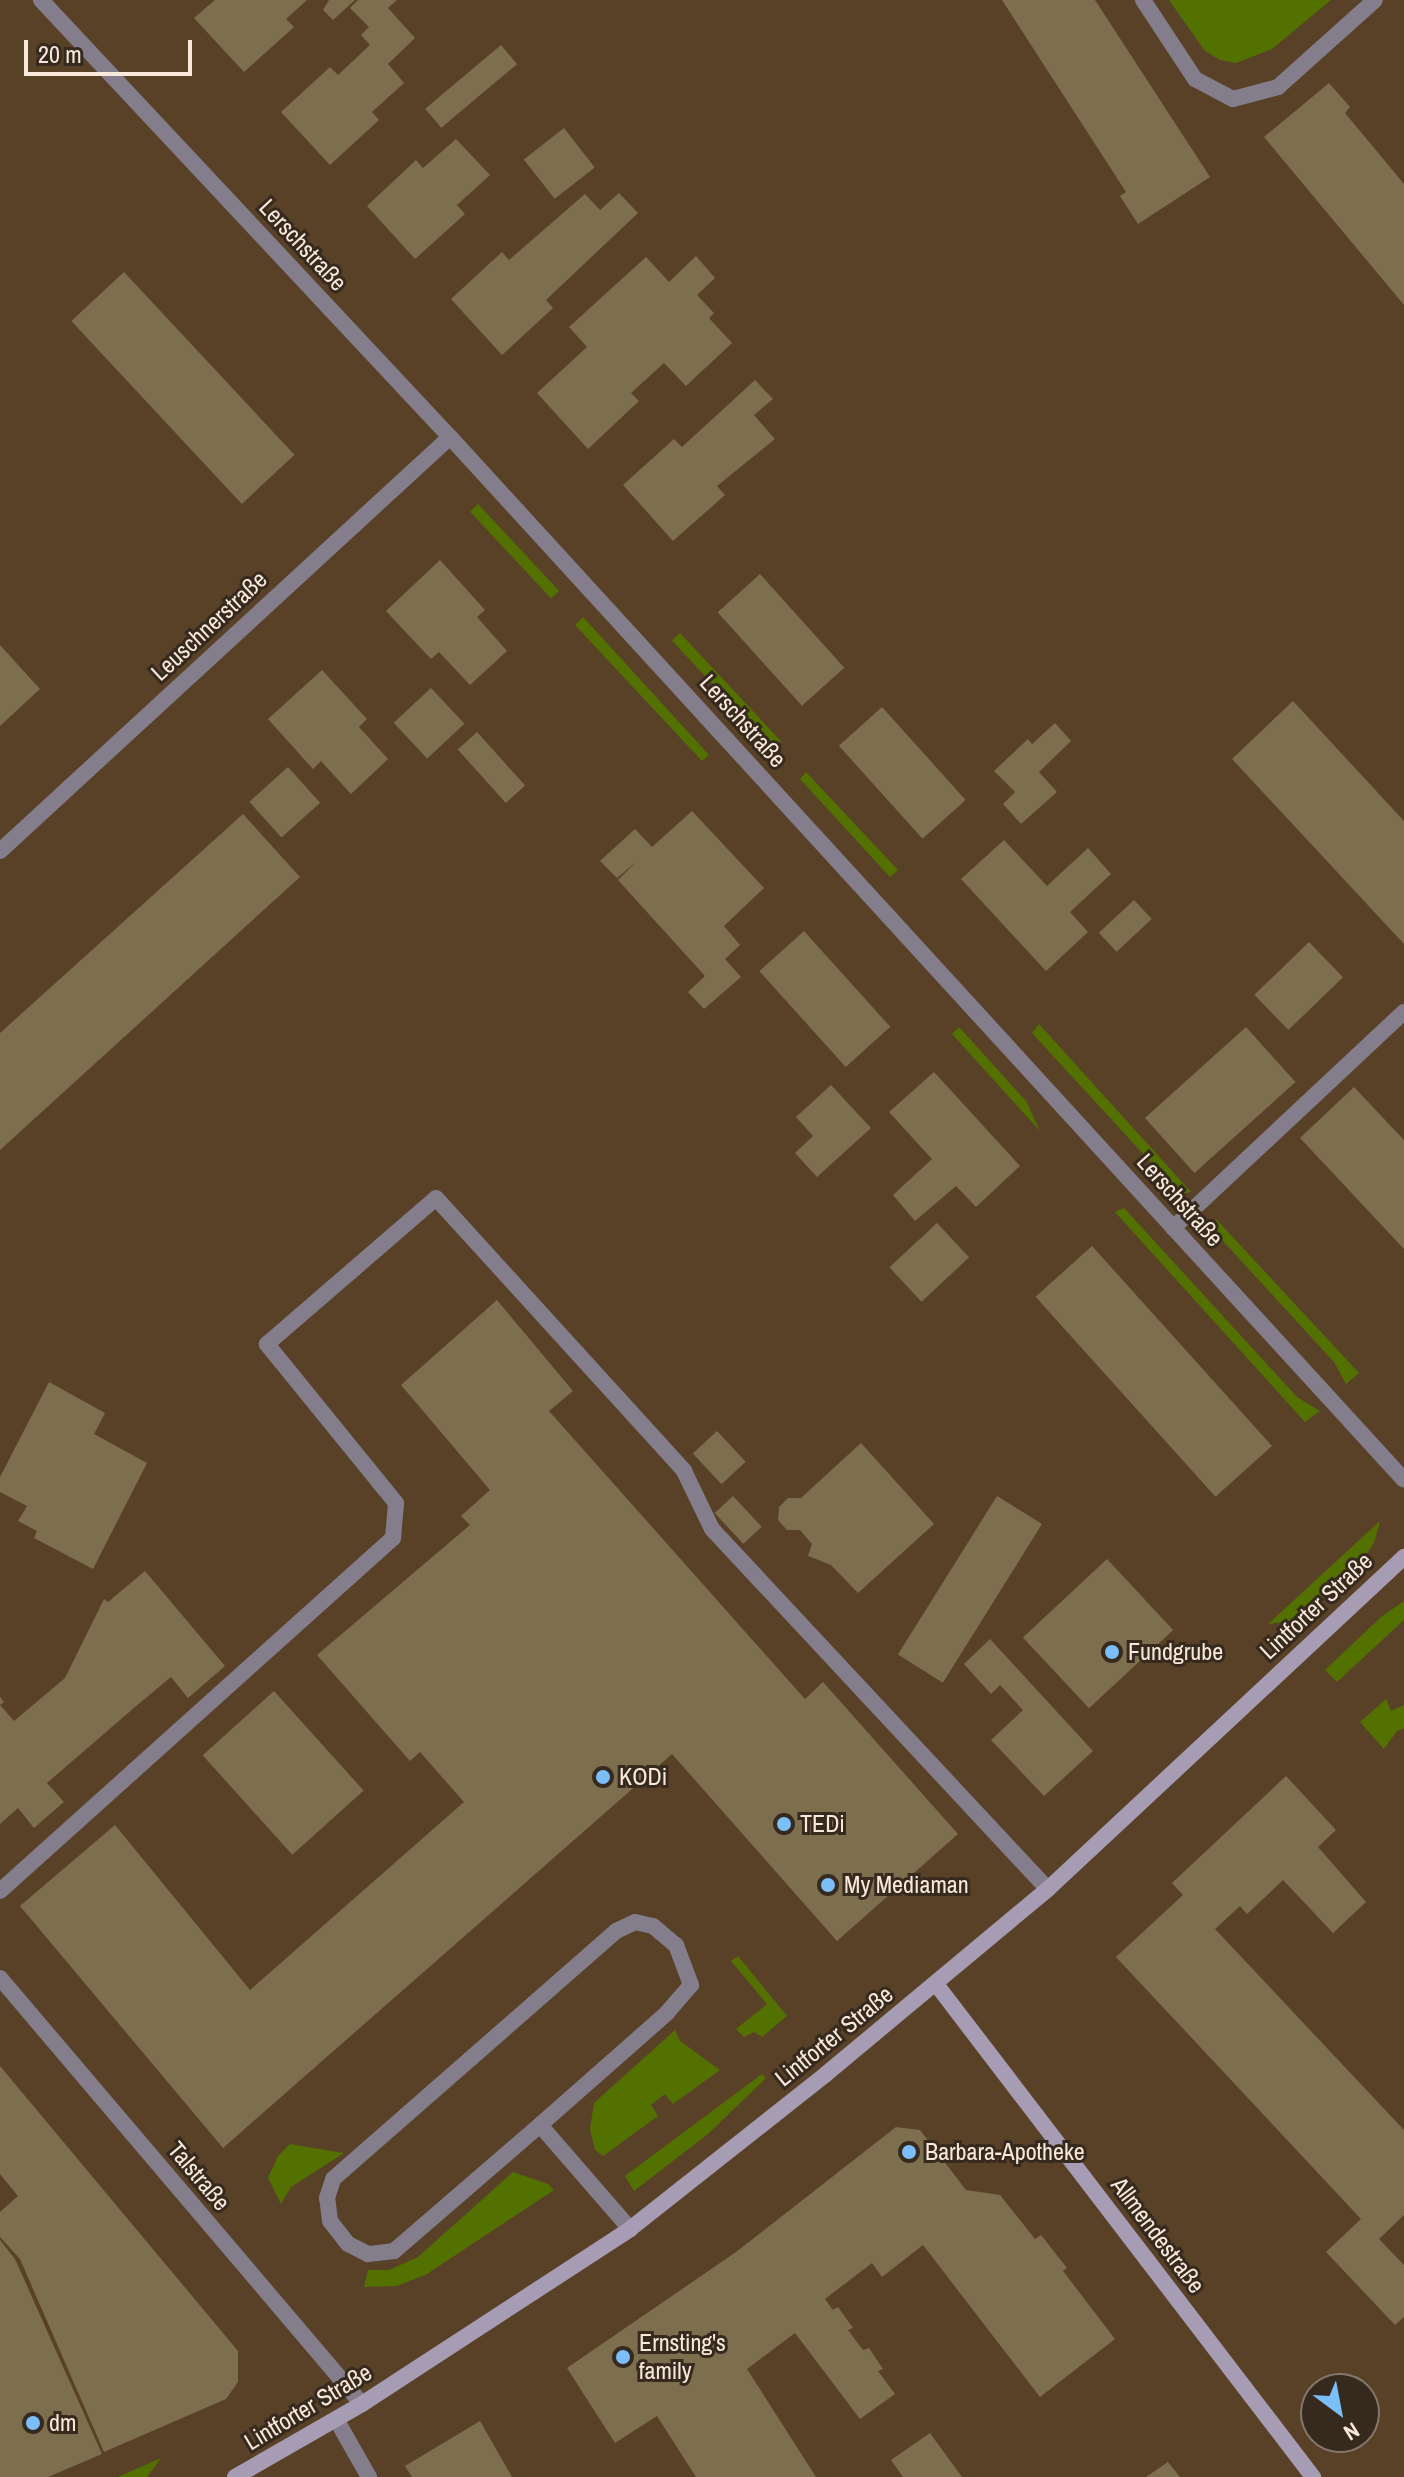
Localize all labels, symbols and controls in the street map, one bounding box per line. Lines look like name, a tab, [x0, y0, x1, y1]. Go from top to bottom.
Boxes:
scale bar	[28, 24, 196, 74]
text: 20 m	[38, 38, 82, 70]
street label: Lerschstraße	[253, 193, 353, 297]
street label: Leuschnerstraße	[145, 565, 273, 687]
street label: Lerschstraße	[694, 669, 792, 773]
street label: Lerschstraße	[1131, 1148, 1229, 1252]
street label: Lintforter Straße	[1254, 1547, 1378, 1665]
place label: Fundgrube	[1128, 1638, 1223, 1666]
marker: Fundgrube	[1103, 1643, 1121, 1661]
place label: KODi	[619, 1763, 667, 1791]
marker: KODi	[594, 1768, 612, 1786]
place label: TEDi	[800, 1810, 845, 1838]
marker: TEDi	[775, 1815, 793, 1833]
place label: My Mediaman	[844, 1871, 969, 1899]
marker: My Mediaman	[819, 1876, 837, 1894]
street label: Lintforter Straße	[769, 1980, 899, 2092]
street label: Talstraße	[162, 2136, 236, 2216]
place label: Barbara-Apotheke	[925, 2138, 1085, 2166]
marker: Barbara-Apotheke	[900, 2143, 918, 2161]
street label: Allmendestraße	[1105, 2171, 1211, 2299]
place label: Ernsting's family	[639, 2329, 726, 2385]
marker: Ernsting's family	[614, 2348, 632, 2366]
street label: Lintforter Straße	[239, 2358, 377, 2456]
north arrow	[1300, 2373, 1380, 2453]
place label: dm	[49, 2409, 76, 2437]
marker: dm	[24, 2414, 42, 2432]
text: N	[1338, 2415, 1365, 2448]

